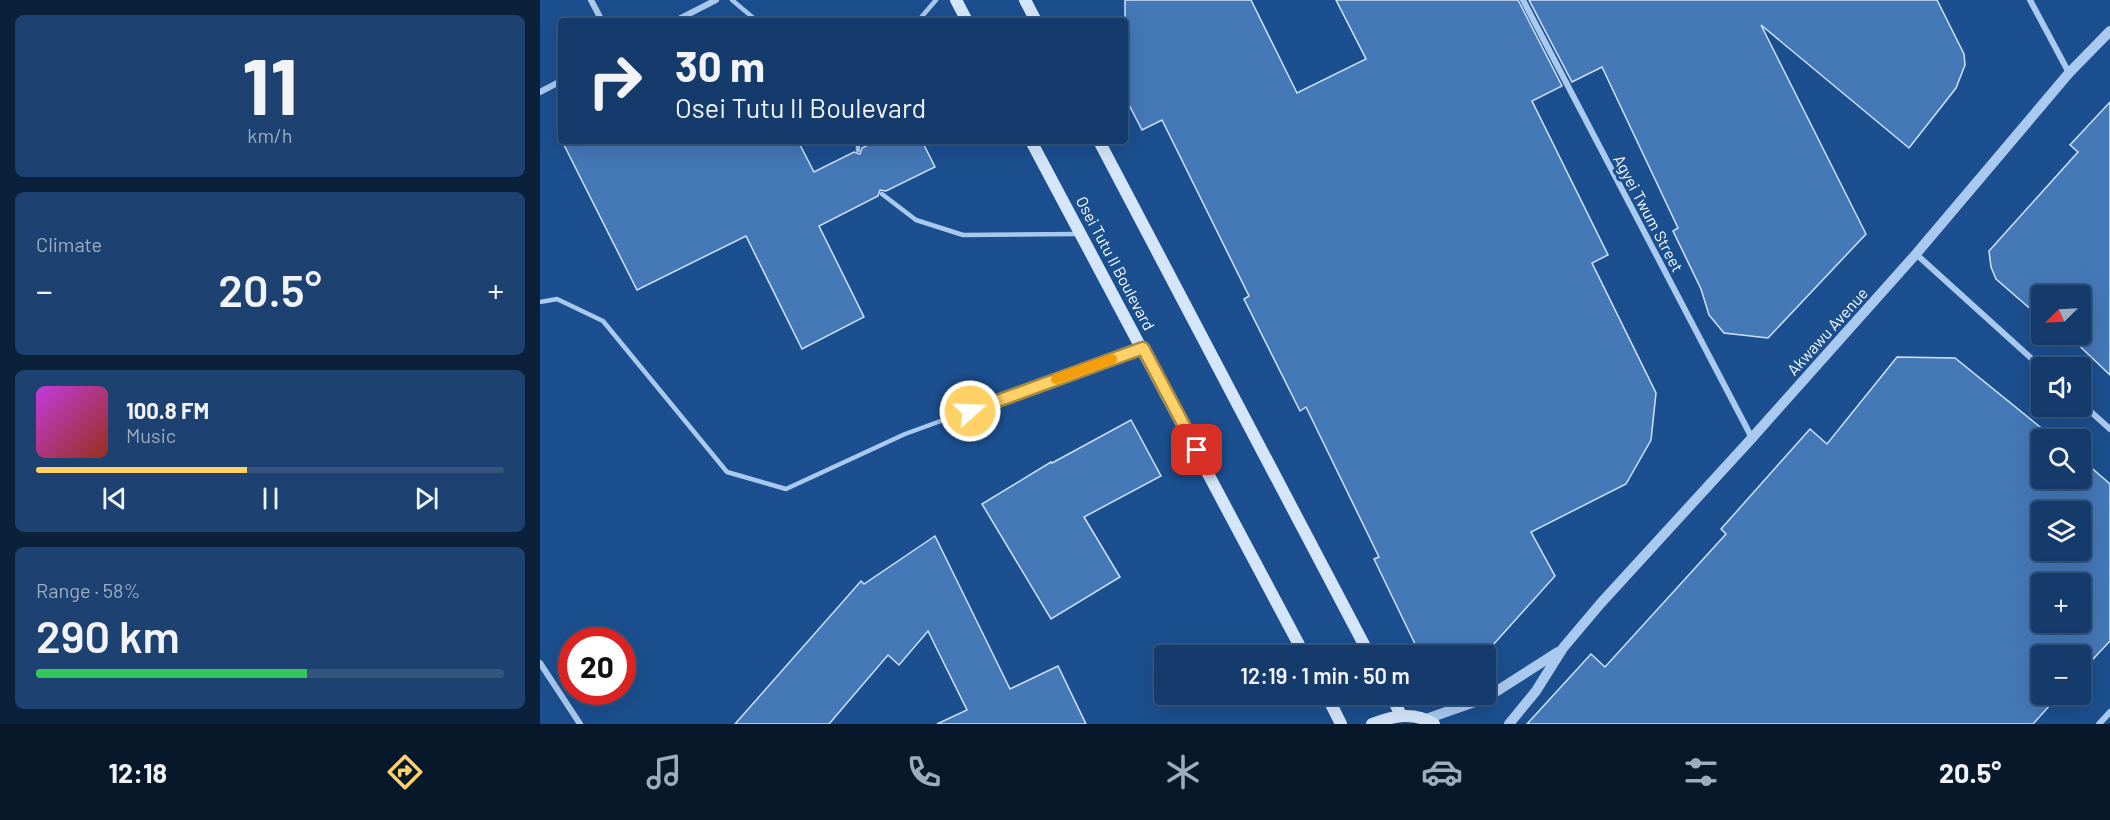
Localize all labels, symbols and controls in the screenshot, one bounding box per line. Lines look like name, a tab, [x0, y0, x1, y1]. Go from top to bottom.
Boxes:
text: 11	[242, 37, 298, 131]
text: 30 m	[675, 40, 765, 90]
icon: right	[576, 42, 654, 120]
text: Osei Tutu II Boulevard	[675, 91, 926, 123]
text: km/h	[247, 123, 293, 147]
street label: Agyei Twum Street	[1610, 151, 1688, 275]
street label: Osei Tutu II Boulevard	[1073, 193, 1159, 333]
text: Climate	[36, 232, 102, 256]
text: 20.5°	[218, 262, 322, 316]
text: −	[36, 270, 53, 310]
text: +	[487, 270, 504, 310]
street label: Akwawu Avenue	[1783, 283, 1871, 379]
north arrow	[2031, 285, 2091, 345]
map controls	[2031, 285, 2091, 705]
button: sound	[2031, 357, 2091, 417]
position arrow	[938, 379, 1002, 443]
text: 100.8 FM	[126, 397, 209, 423]
text: Music	[126, 423, 176, 447]
pin	[1171, 424, 1222, 475]
button: search	[2031, 429, 2091, 489]
icon: arrive	[1180, 433, 1213, 466]
icon: previous	[98, 482, 131, 515]
icon: pause	[254, 482, 287, 515]
icon: next	[410, 482, 443, 515]
button: layers	[2031, 501, 2091, 561]
button: +	[2031, 573, 2091, 633]
text: Range · 58%	[36, 578, 140, 602]
text: 290 km	[36, 608, 180, 662]
speed limit sign: 20	[558, 627, 636, 705]
button: −	[2031, 645, 2091, 705]
text: 12:19 · 1 min · 50 m	[1240, 662, 1410, 688]
icon: directions	[384, 751, 426, 793]
icon: music	[643, 751, 685, 793]
icon: phone	[903, 751, 945, 793]
icon: climate	[1162, 751, 1204, 793]
icon: car	[1421, 751, 1463, 793]
icon: filters	[1680, 751, 1722, 793]
text: 12:18	[109, 756, 167, 788]
text: 20.5°	[1939, 756, 2001, 788]

